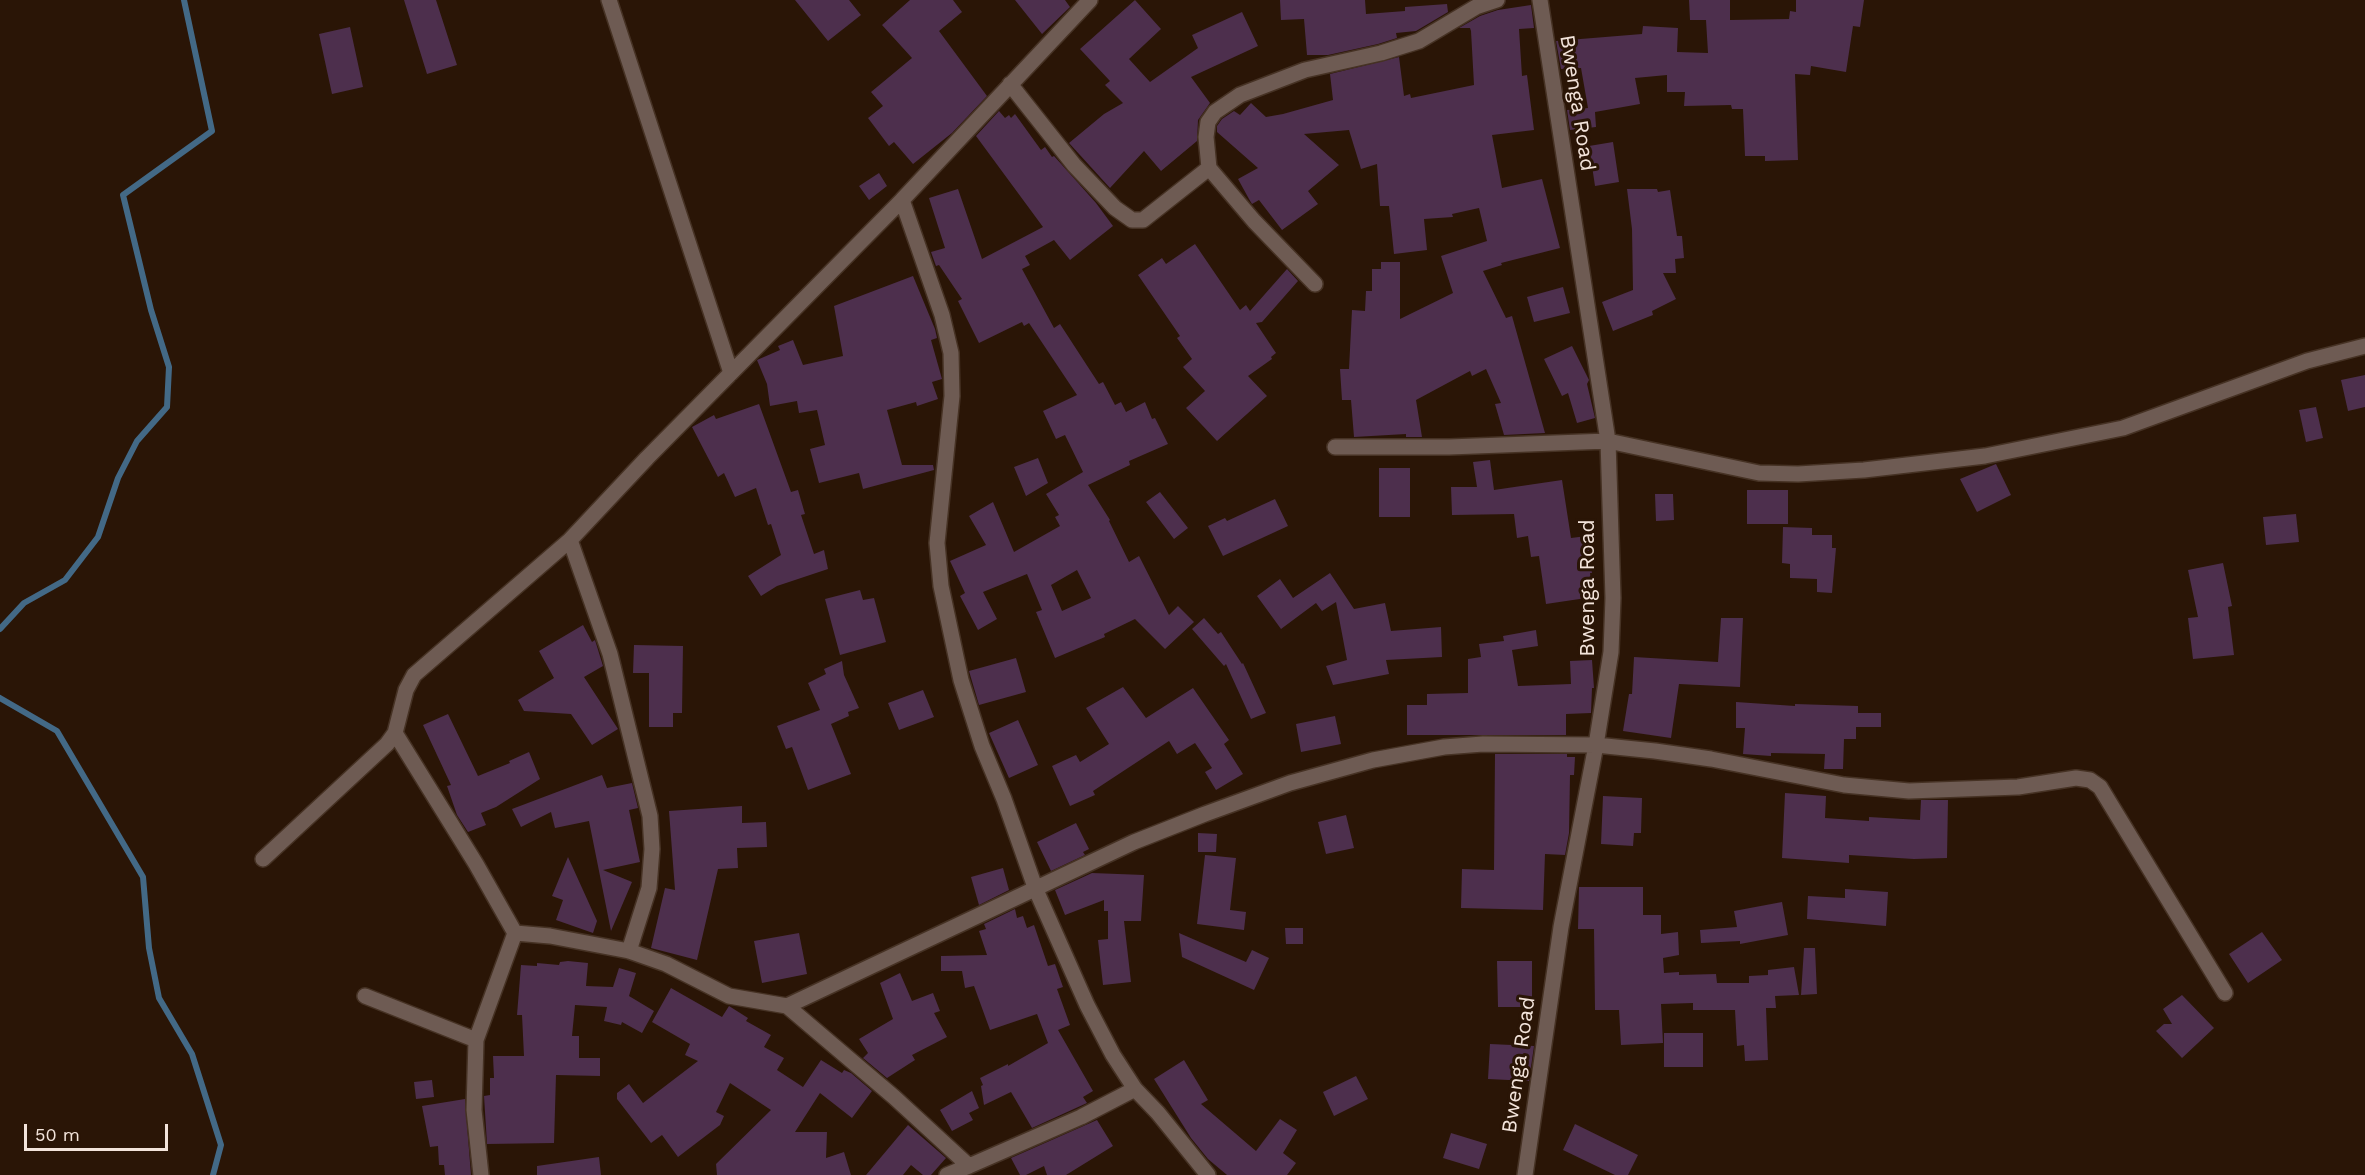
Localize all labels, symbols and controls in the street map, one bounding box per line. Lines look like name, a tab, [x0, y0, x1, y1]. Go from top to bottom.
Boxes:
street label: Bwenga Road	[1554, 33, 1600, 173]
street label: Bwenga Road	[1575, 519, 1601, 657]
street label: Bwenga Road	[1497, 995, 1541, 1135]
scale bar	[27, 1112, 171, 1150]
text: 50 m	[35, 1124, 80, 1145]

